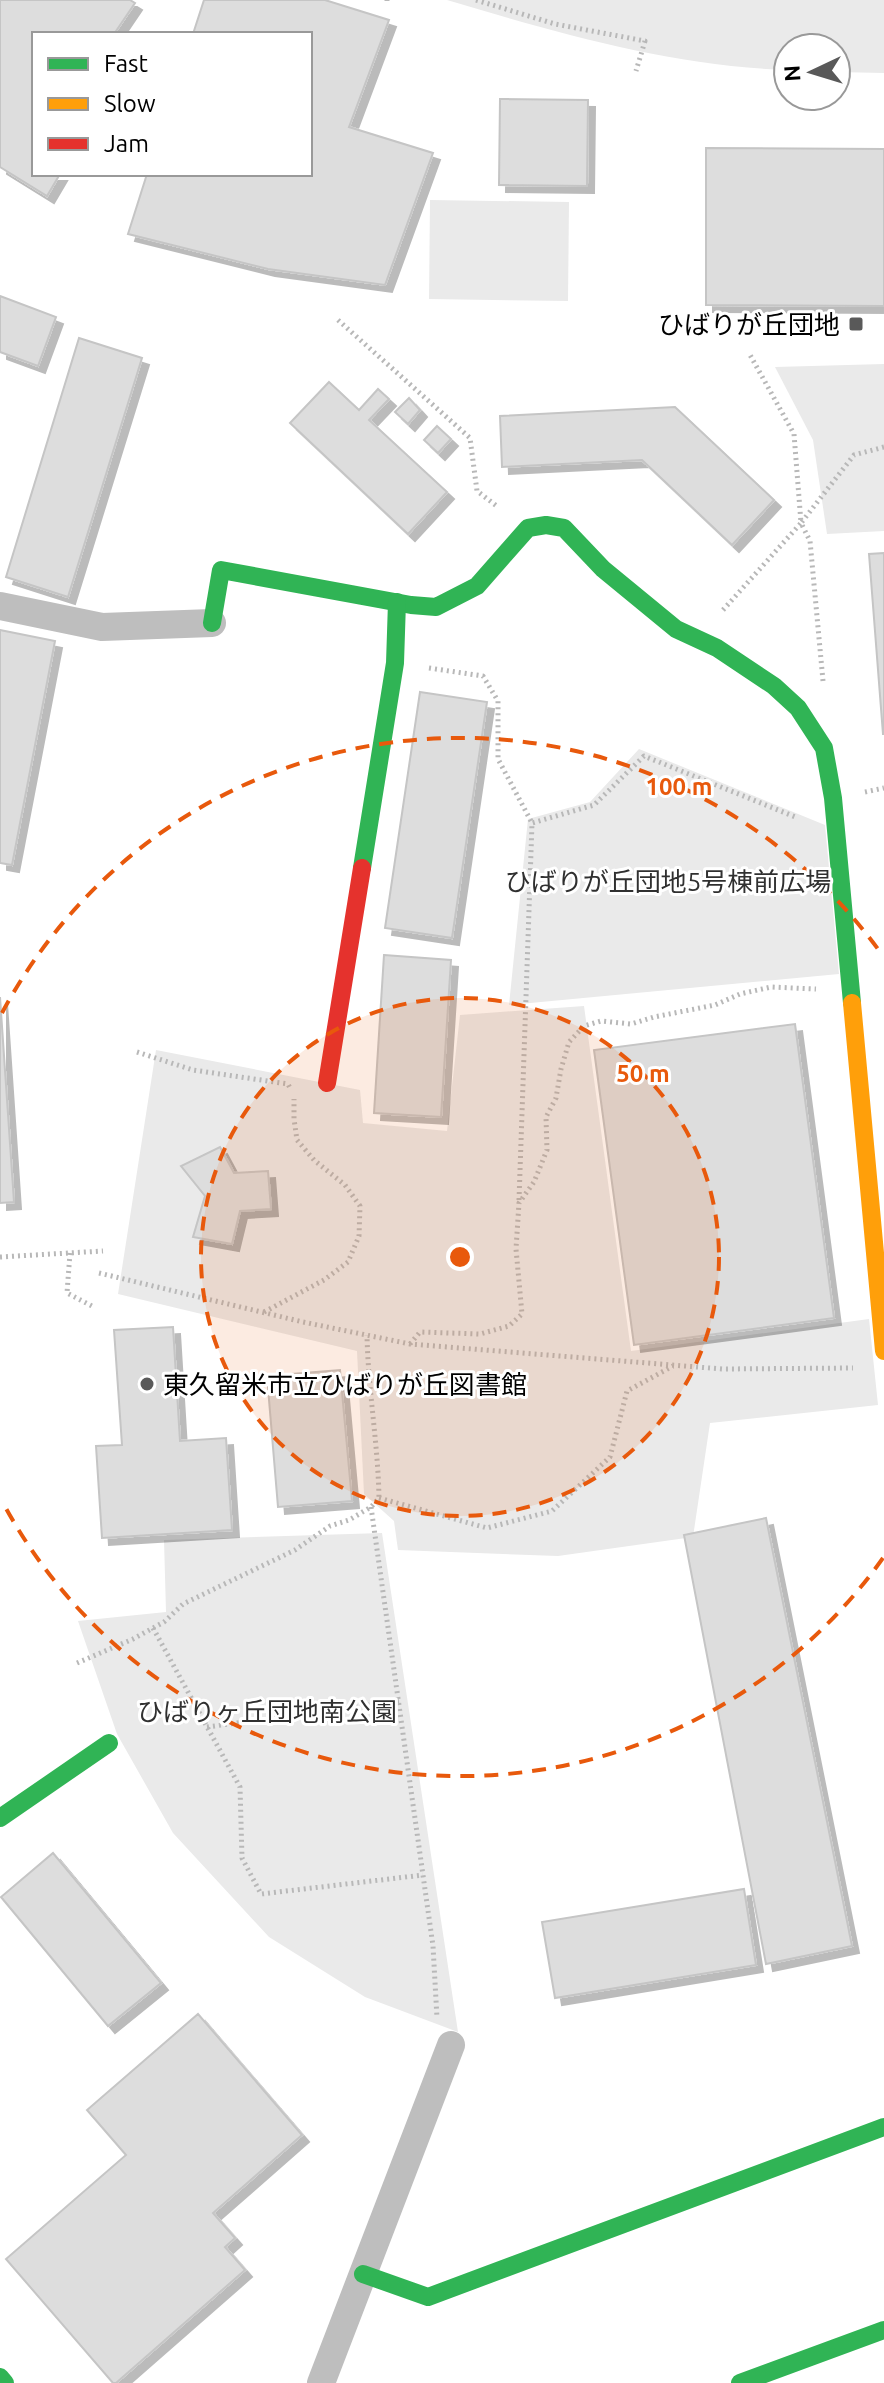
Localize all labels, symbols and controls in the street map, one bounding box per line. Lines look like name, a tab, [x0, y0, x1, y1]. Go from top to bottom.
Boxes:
legend	[32, 32, 312, 176]
north arrow	[772, 32, 852, 112]
text: Fast	[104, 50, 148, 77]
text: N	[779, 64, 805, 82]
text: Slow	[104, 90, 156, 117]
text: Jam	[104, 130, 149, 157]
place label: ひばりが丘団地	[658, 310, 840, 339]
marker: ひばりが丘団地	[847, 315, 865, 333]
text: 100 m	[646, 773, 712, 800]
park label: ひばりが丘団地5号棟前広場	[505, 867, 831, 896]
text: 50 m	[616, 1060, 670, 1087]
centre of rings	[446, 1243, 474, 1271]
place label: 東久留米市立ひばりが丘図書館	[163, 1370, 527, 1399]
marker: 東久留米市立ひばりが丘図書館	[138, 1375, 156, 1393]
park label: ひばりヶ丘団地南公園	[137, 1697, 397, 1726]

